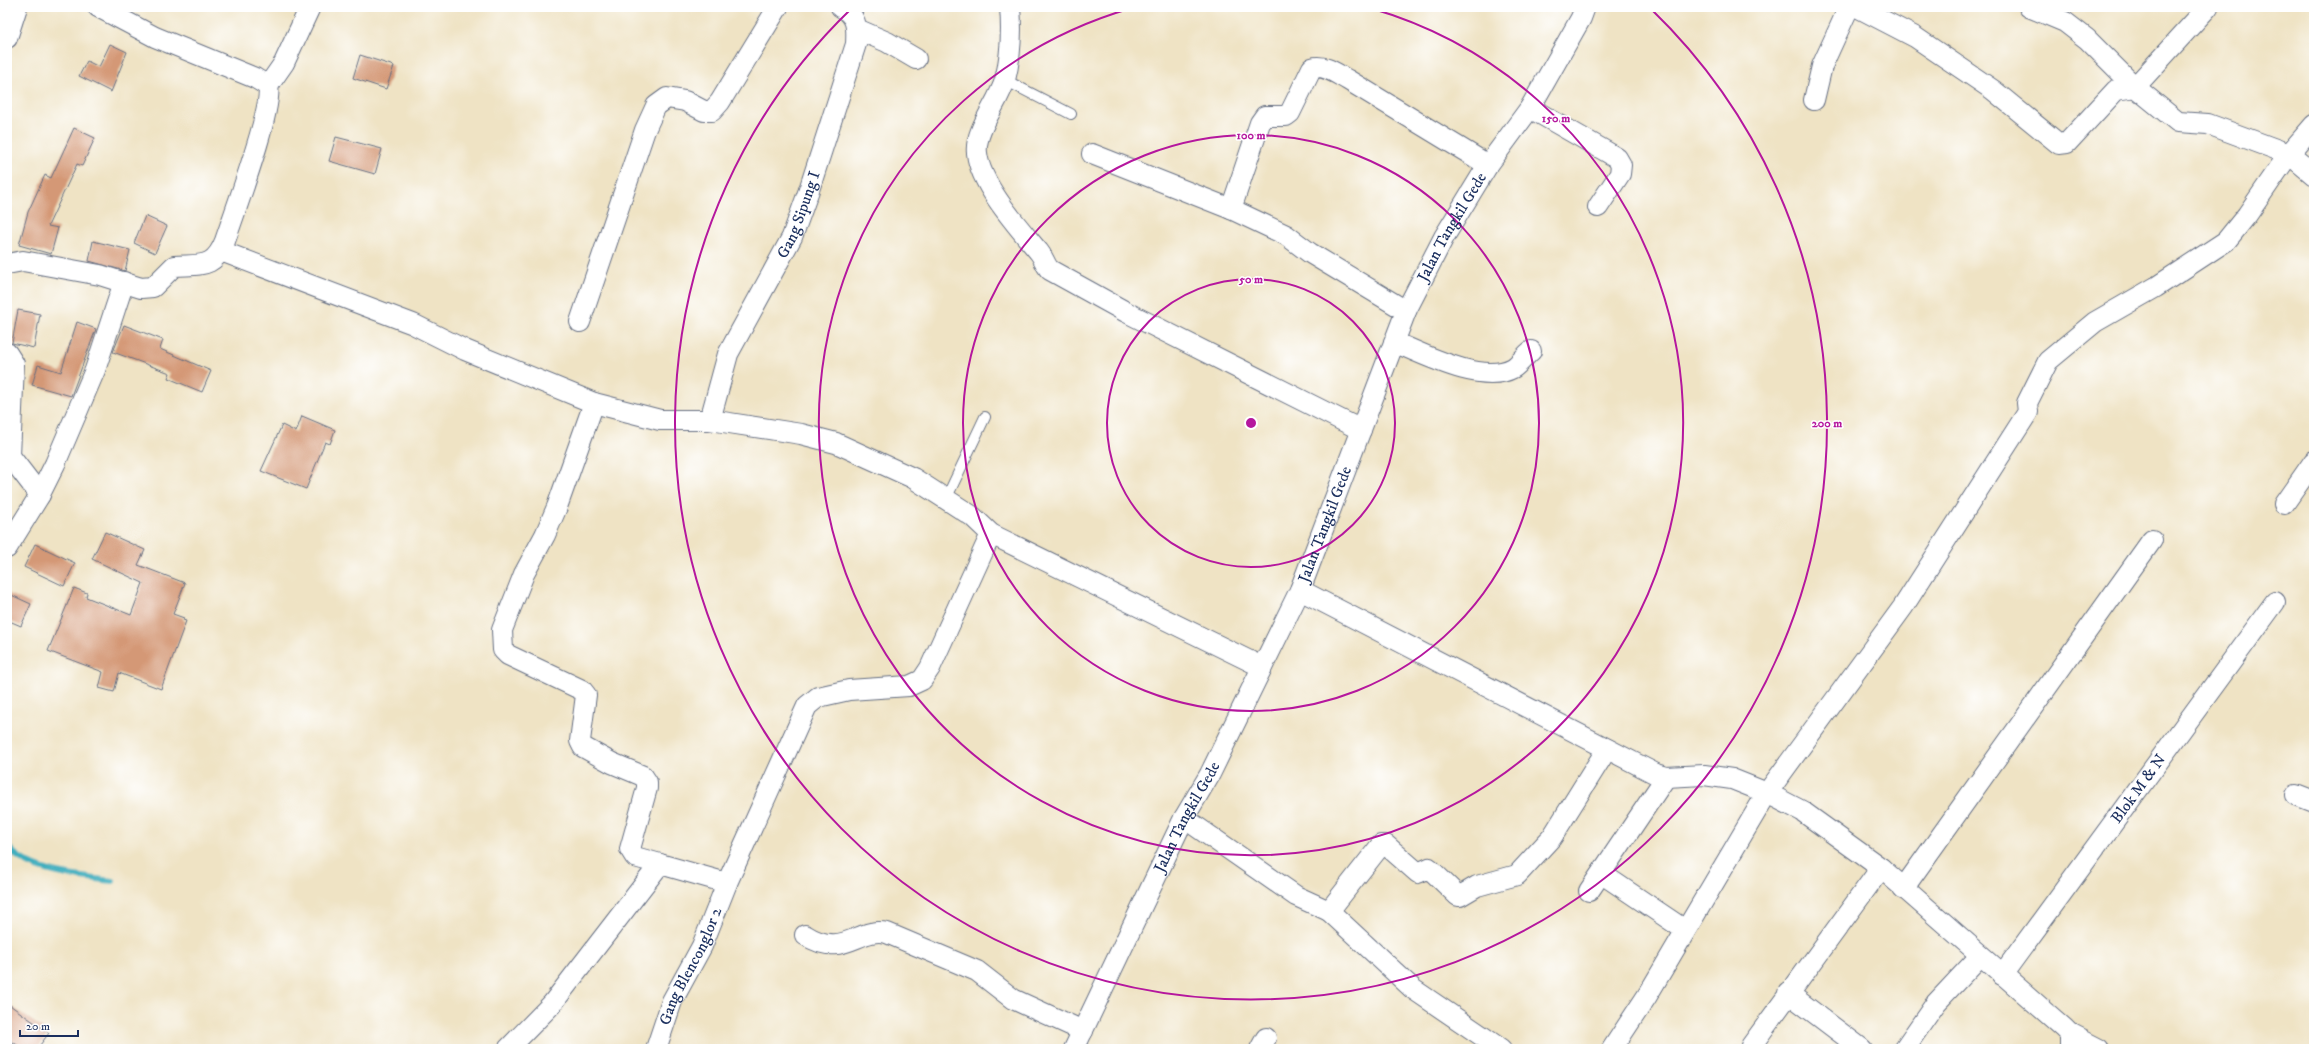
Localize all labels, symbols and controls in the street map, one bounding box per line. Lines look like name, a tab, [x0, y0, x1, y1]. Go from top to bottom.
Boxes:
text: 150 m	[1542, 111, 1570, 126]
text: 100 m	[1237, 128, 1265, 143]
street label: Gang Sipung I	[772, 168, 825, 262]
street label: Jalan Tangkil Gede	[1412, 168, 1491, 287]
text: 50 m	[1238, 272, 1263, 287]
centre of rings	[1244, 416, 1258, 430]
text: 200 m	[1812, 416, 1842, 431]
street label: Jalan Tangkil Gede	[1293, 463, 1356, 587]
street label: Blok M & N	[2106, 750, 2170, 827]
street label: Jalan Tangkil Gede	[1149, 758, 1225, 878]
street label: Gang Blenconglor 2	[655, 904, 726, 1027]
scale bar	[20, 1012, 78, 1038]
text: 20 m	[26, 1019, 50, 1034]

